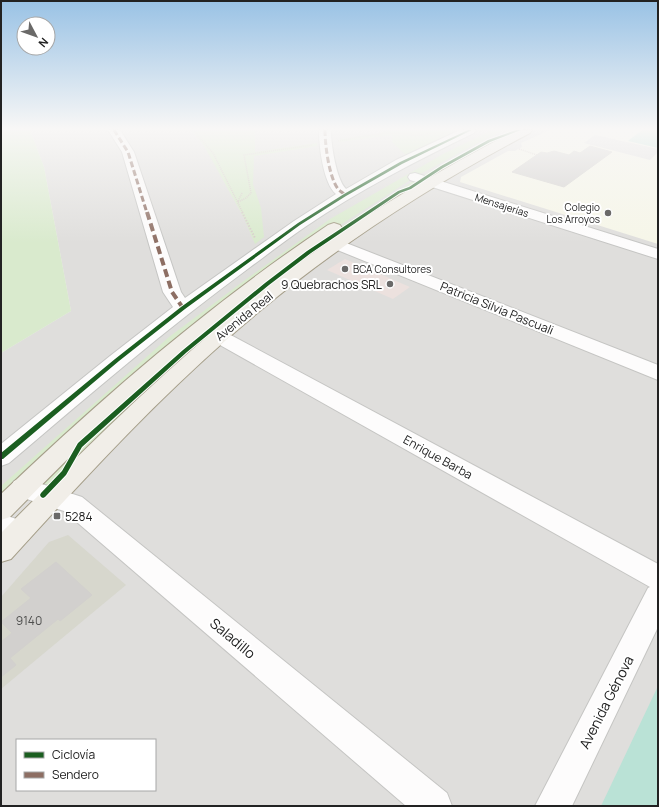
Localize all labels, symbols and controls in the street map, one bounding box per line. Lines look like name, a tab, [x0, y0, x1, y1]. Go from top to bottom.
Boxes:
north arrow	[16, 16, 56, 56]
text: N	[36, 35, 52, 51]
street label: Mensajerías	[473, 190, 531, 220]
place label: Colegio Los Arroyos	[546, 200, 600, 226]
marker: Colegio Los Arroyos	[603, 208, 613, 218]
place label: BCA Consultores	[353, 262, 431, 276]
marker: BCA Consultores	[340, 264, 350, 274]
place label: 9 Quebrachos SRL	[281, 276, 382, 293]
street label: Patricia Silvia Pascuali	[438, 277, 556, 339]
marker: 9 Quebrachos SRL	[385, 279, 395, 289]
street label: Avenida Real	[212, 287, 276, 345]
street label: Enrique Barba	[400, 431, 476, 483]
place label: 5284	[65, 508, 92, 525]
marker: 5284	[52, 511, 62, 521]
house number: 9140	[16, 612, 42, 629]
street label: Saladillo	[206, 613, 260, 663]
street label: Avenida Génova	[574, 652, 638, 752]
legend	[16, 739, 156, 791]
text: Ciclovía	[52, 746, 95, 763]
text: Sendero	[52, 766, 99, 783]

